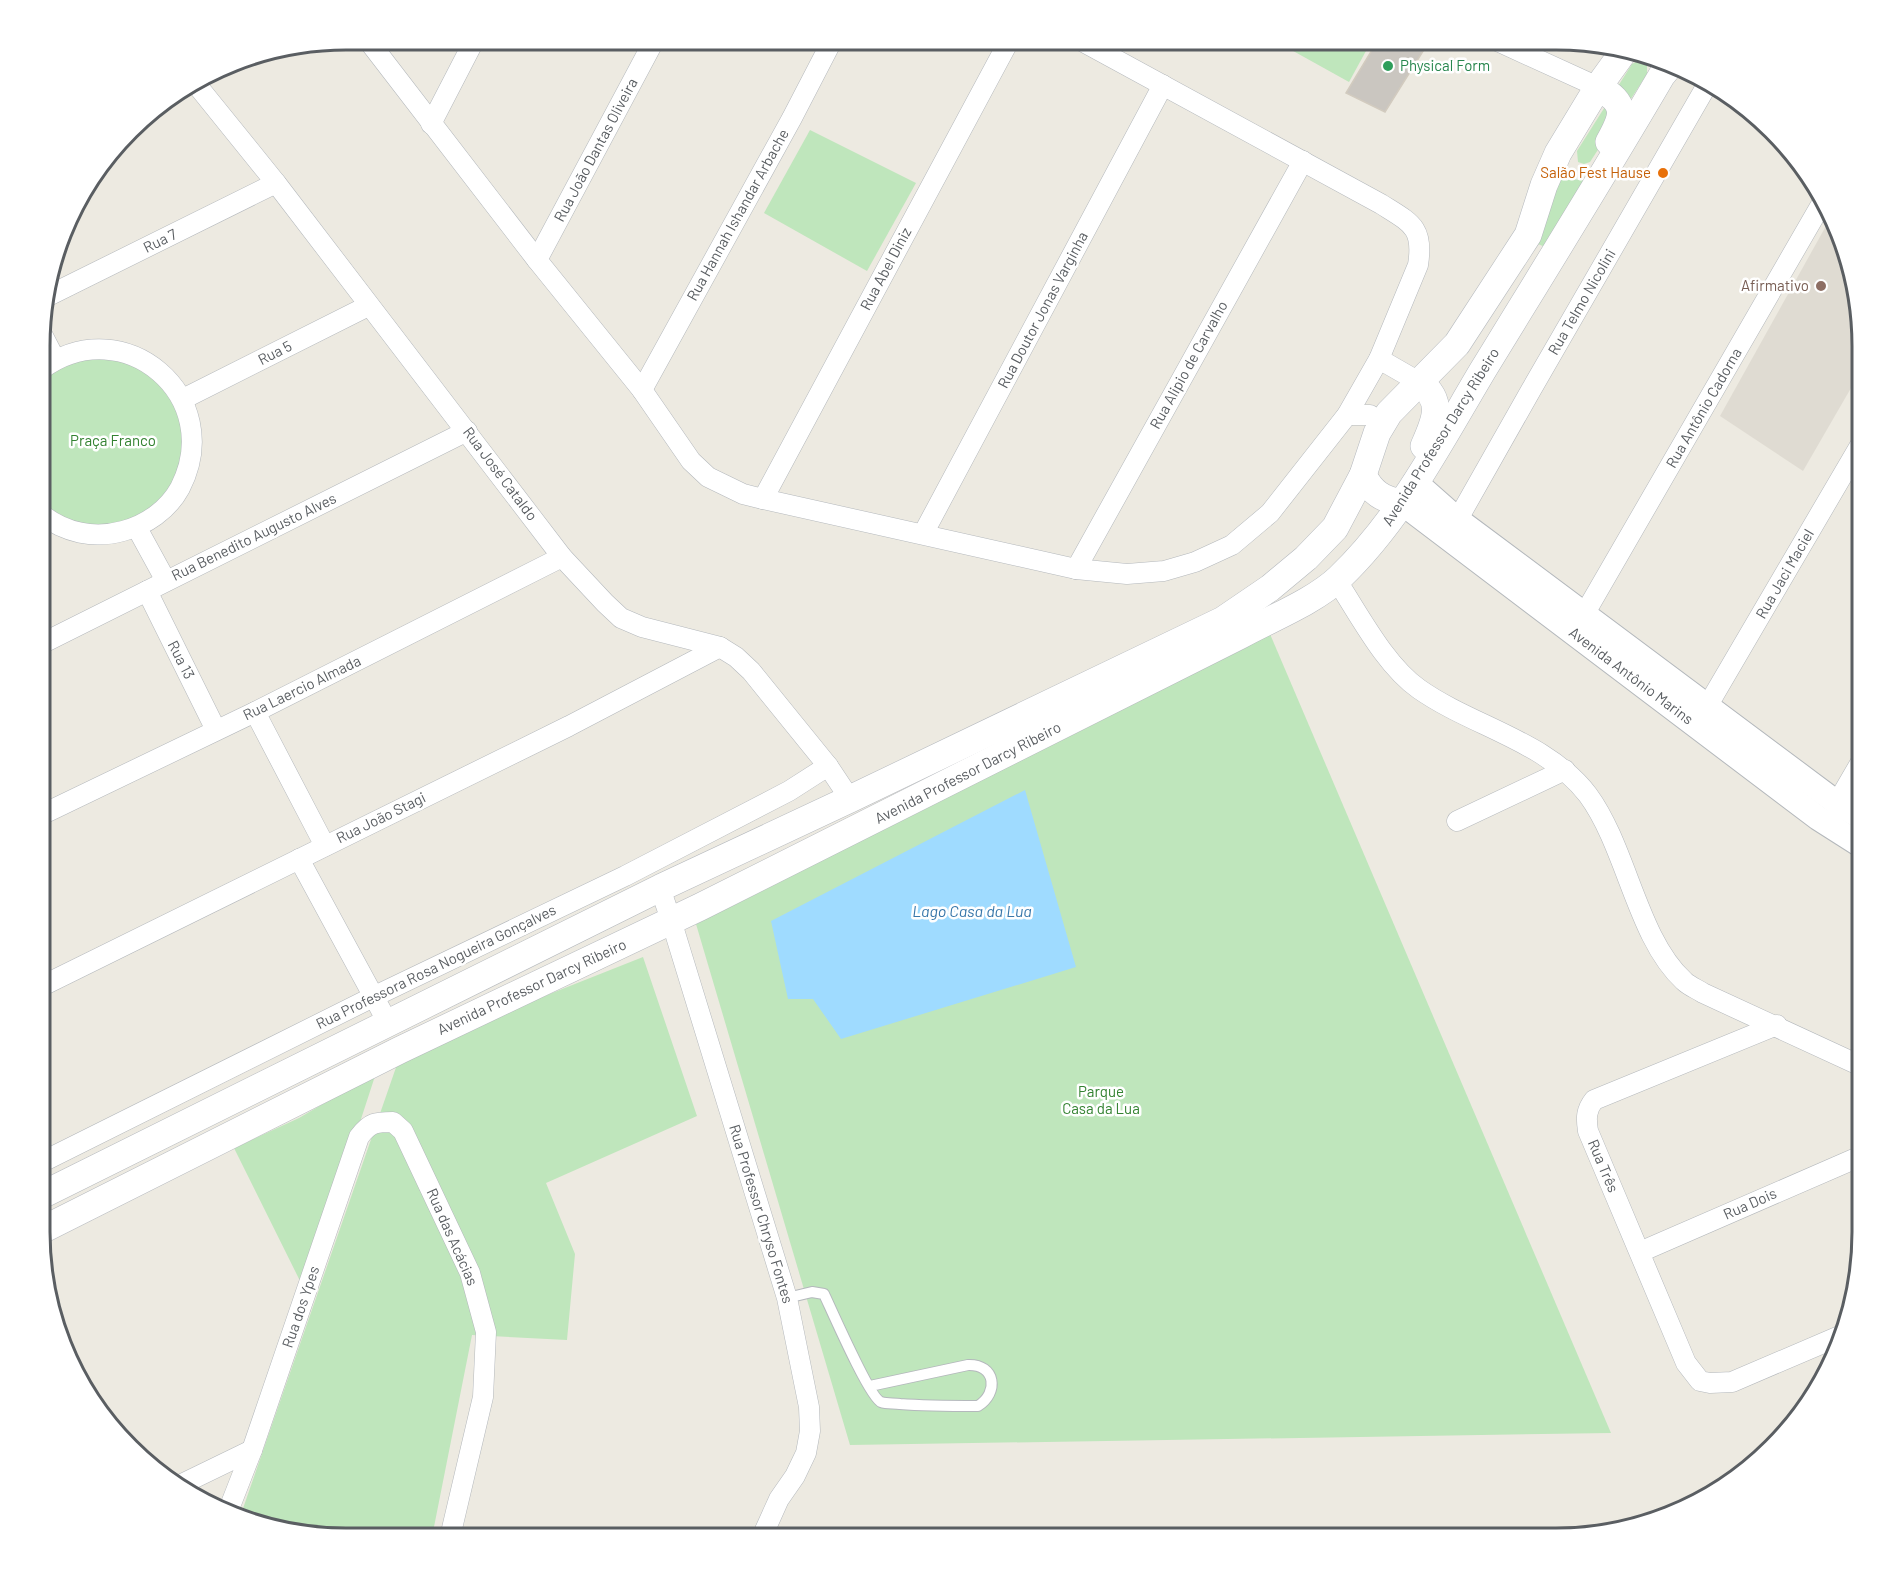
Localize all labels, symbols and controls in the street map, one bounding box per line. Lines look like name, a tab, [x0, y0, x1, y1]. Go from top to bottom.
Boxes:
place label: Physical Form	[1400, 56, 1490, 74]
marker: Physical Form	[1381, 59, 1395, 73]
street label: Rua João Dantas Oliveira	[550, 75, 641, 224]
street label: Rua Hannah Ishandar Arbache	[682, 125, 792, 304]
place label: Salão Fest Hause	[1540, 163, 1651, 181]
marker: Salão Fest Hause	[1656, 166, 1670, 180]
street label: Rua 7	[140, 224, 179, 256]
street label: Rua Abel Diniz	[856, 224, 915, 313]
street label: Rua Doutor Jonas Varginha	[993, 228, 1091, 391]
street label: Rua Telmo Nicolini	[1543, 245, 1619, 358]
place label: Afirmativo	[1741, 276, 1809, 294]
marker: Afirmativo	[1814, 279, 1828, 293]
street label: Rua Alipio de Carvalho	[1145, 297, 1231, 432]
street label: Rua 5	[255, 336, 294, 368]
street label: Avenida Professor Darcy Ribeiro	[1378, 344, 1502, 529]
street label: Rua Antônio Cadorna	[1661, 344, 1745, 471]
street label: Rua José Cataldo	[460, 423, 542, 524]
park label: Praça Franco	[70, 431, 156, 449]
street label: Rua Benedito Augusto Alves	[168, 488, 339, 584]
street label: Rua Jaci Maciel	[1751, 526, 1817, 621]
street label: Avenida Antônio Marins	[1566, 623, 1697, 728]
street label: Rua 13	[165, 637, 199, 682]
street label: Rua Laercio Almada	[240, 651, 363, 723]
street label: Avenida Professor Darcy Ribeiro	[872, 717, 1064, 827]
street label: Rua João Stagi	[333, 788, 428, 846]
street label: Rua Professora Rosa Nogueira Gonçalves	[313, 900, 559, 1032]
water label: Lago Casa da Lua	[912, 901, 1032, 920]
street label: Avenida Professor Darcy Ribeiro	[434, 934, 629, 1038]
park label: Parque Casa da Lua	[1062, 1082, 1140, 1117]
street label: Rua Professor Chryso Fontes	[726, 1122, 798, 1305]
street label: Rua Três	[1585, 1136, 1623, 1195]
street label: Rua Dois	[1720, 1183, 1779, 1223]
street label: Rua das Acácias	[423, 1185, 482, 1288]
street label: Rua dos Ypes	[278, 1263, 322, 1350]

